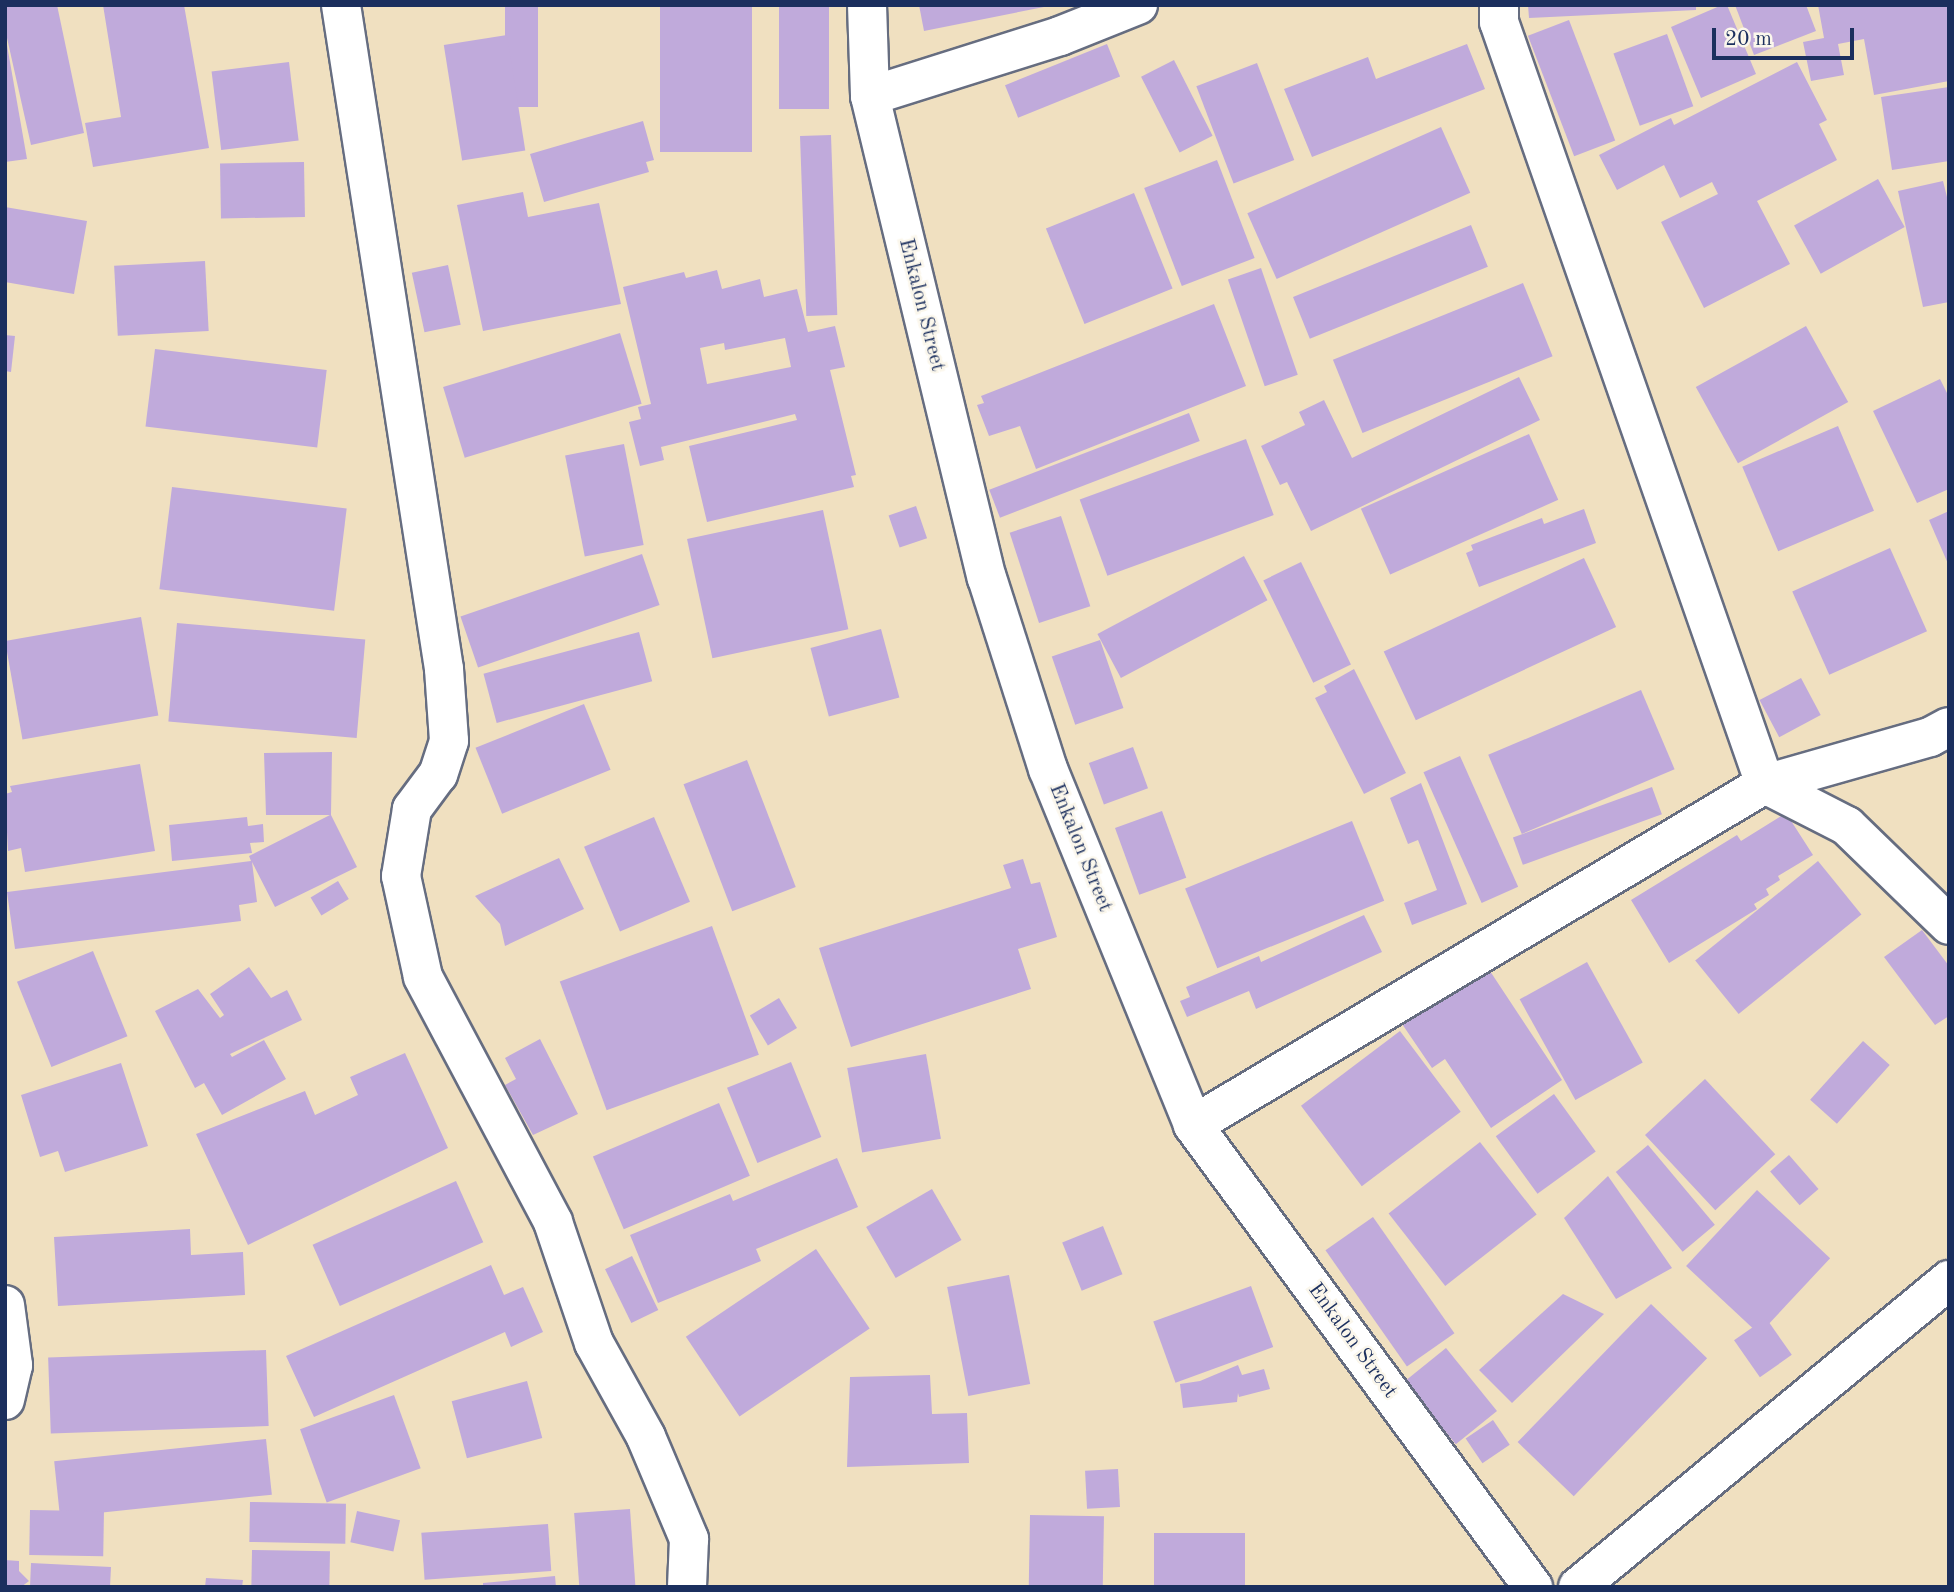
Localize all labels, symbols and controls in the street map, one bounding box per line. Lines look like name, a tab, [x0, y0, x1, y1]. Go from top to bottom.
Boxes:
scale bar	[1716, 14, 1858, 58]
text: 20 m	[1725, 29, 1772, 50]
street label: Enkalon Street	[892, 236, 950, 374]
street label: Enkalon Street	[1043, 780, 1117, 916]
street label: Enkalon Street	[1302, 1279, 1402, 1403]

